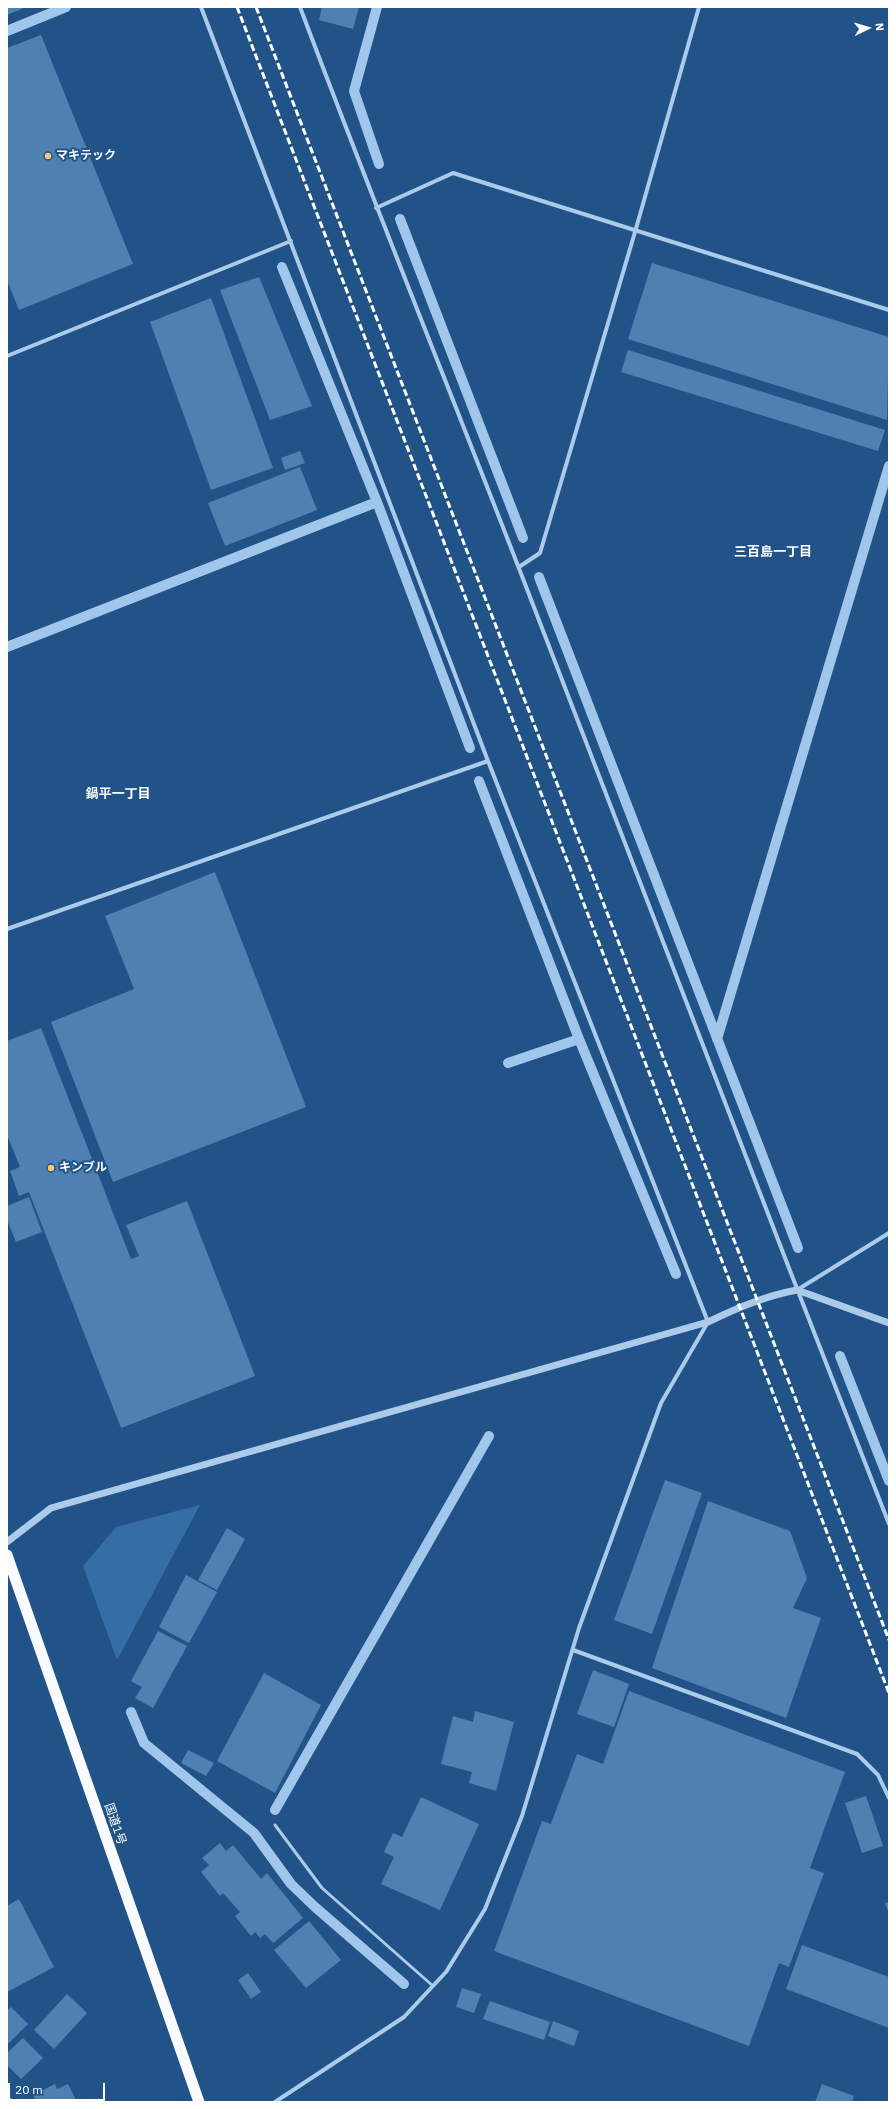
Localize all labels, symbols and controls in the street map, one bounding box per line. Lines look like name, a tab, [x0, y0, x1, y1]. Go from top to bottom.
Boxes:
north arrow	[848, 8, 888, 48]
text: N	[873, 22, 887, 32]
place label: マキテック	[56, 149, 116, 163]
marker: マキテック	[43, 151, 53, 161]
district label: 三百島一丁目	[734, 544, 812, 560]
district label: 鍋平一丁目	[86, 786, 150, 802]
place label: キンブル	[59, 1161, 107, 1175]
marker: キンブル	[46, 1163, 56, 1173]
street label: 国道1号	[101, 1801, 129, 1847]
scale bar	[10, 2075, 107, 2101]
text: 20 m	[15, 2082, 43, 2097]

